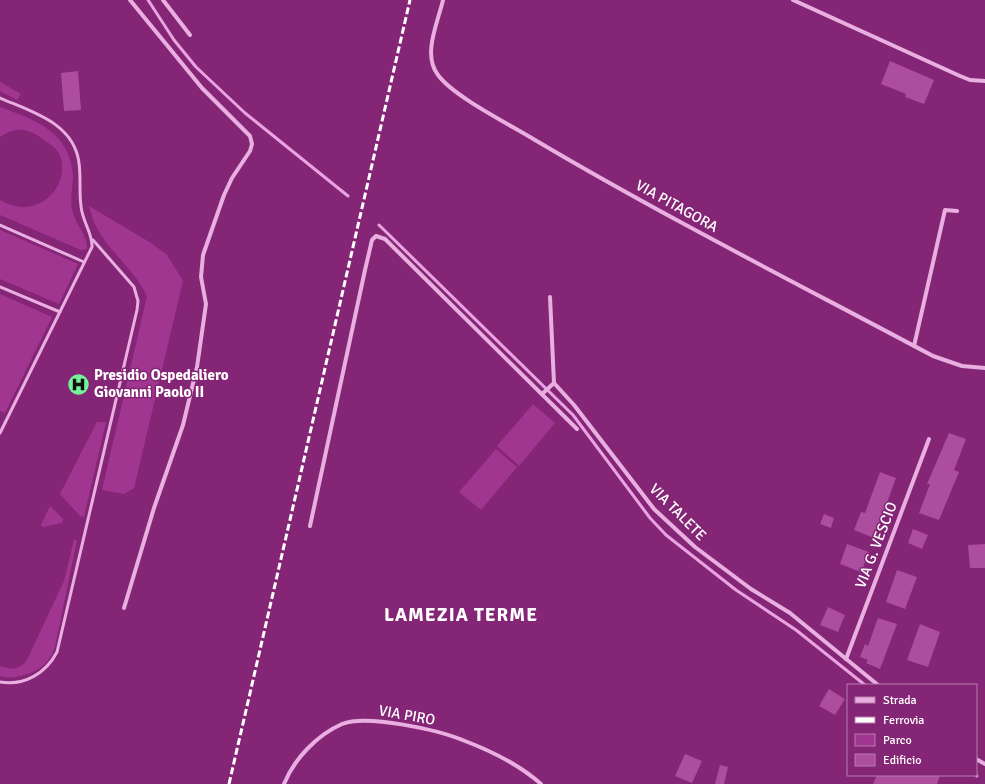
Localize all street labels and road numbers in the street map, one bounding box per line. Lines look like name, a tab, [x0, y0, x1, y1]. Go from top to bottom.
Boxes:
street label: VIA PITAGORA	[633, 176, 721, 236]
street label: VIA TALETE	[646, 480, 710, 544]
street label: VIA G. VESCIO	[851, 499, 901, 591]
street label: VIA PIRO	[377, 701, 437, 729]

